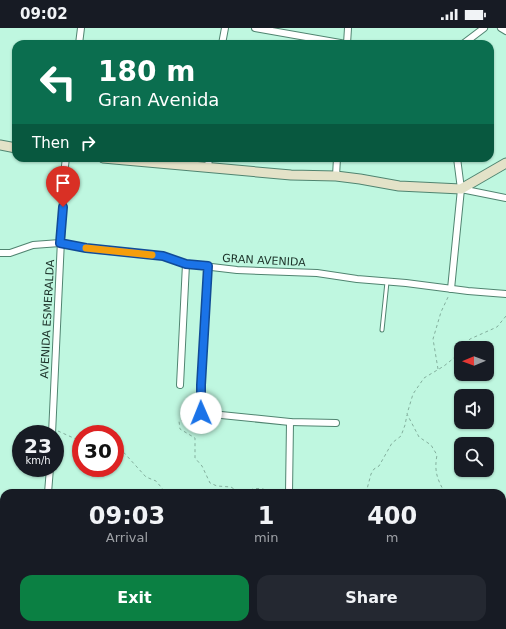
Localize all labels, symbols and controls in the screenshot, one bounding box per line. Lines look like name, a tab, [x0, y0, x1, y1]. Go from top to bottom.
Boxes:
text: 09:02	[20, 5, 68, 23]
text: 180 m	[98, 55, 195, 88]
icon: left	[32, 56, 84, 108]
text: Gran Avenida	[98, 89, 219, 110]
icon: right	[77, 132, 99, 154]
text: Then	[32, 134, 69, 152]
pin	[46, 166, 80, 207]
icon: arrive	[52, 172, 74, 194]
street label: GRAN AVENIDA	[222, 252, 306, 269]
street label: AVENIDA ESMERALDA	[38, 259, 57, 379]
north arrow	[454, 341, 494, 381]
map controls	[454, 341, 494, 477]
button: sound	[454, 389, 494, 429]
position arrow	[180, 392, 222, 434]
speed limit sign: 30	[72, 425, 124, 477]
text: 23	[24, 434, 52, 458]
button: search	[454, 437, 494, 477]
text: km/h	[25, 455, 51, 466]
text: 09:03	[89, 502, 165, 530]
text: 1	[258, 502, 274, 530]
text: 400	[367, 502, 417, 530]
text: Arrival	[106, 530, 148, 545]
text: min	[254, 530, 278, 545]
text: m	[386, 530, 399, 545]
button: Exit	[20, 575, 249, 621]
button: Share	[257, 575, 486, 621]

